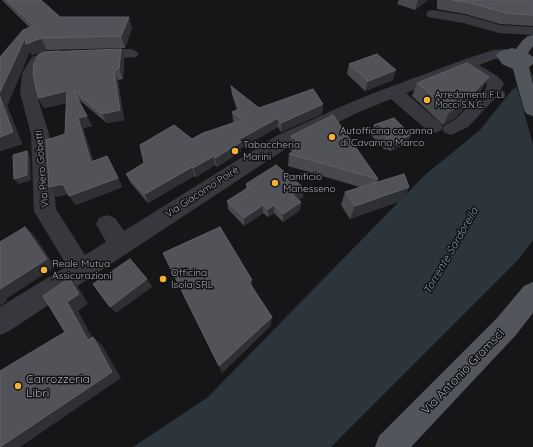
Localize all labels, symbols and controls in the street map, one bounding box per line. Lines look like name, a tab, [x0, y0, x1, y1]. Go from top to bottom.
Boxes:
place label: Arredamenti F.Lli Mocci S.N.C.	[435, 90, 505, 111]
marker: Arredamenti F.Lli Mocci S.N.C.	[422, 95, 432, 105]
place label: Autofficina cavanna di Cavanna Marco	[340, 125, 433, 148]
street label: Via Piero Gobetti	[33, 130, 51, 208]
marker: Autofficina cavanna di Cavanna Marco	[327, 132, 337, 142]
place label: Tabaccheria Marini	[243, 139, 300, 162]
marker: Tabaccheria Marini	[230, 146, 240, 156]
street label: Via Giacomo Poirè	[163, 164, 241, 220]
place label: Panificio Manesseno	[283, 171, 336, 194]
marker: Panificio Manesseno	[270, 178, 280, 188]
water label: Torrente Sardorella	[421, 205, 481, 297]
place label: Reale Mutua Assicurazioni	[52, 258, 112, 282]
marker: Reale Mutua Assicurazioni	[39, 265, 49, 275]
place label: Officina Isola SRL	[171, 267, 213, 290]
marker: Officina Isola SRL	[158, 274, 168, 284]
street label: Via Antonio Gramsci	[419, 327, 507, 417]
place label: Carrozzeria Libri	[26, 372, 90, 400]
marker: Carrozzeria Libri	[13, 381, 23, 391]

